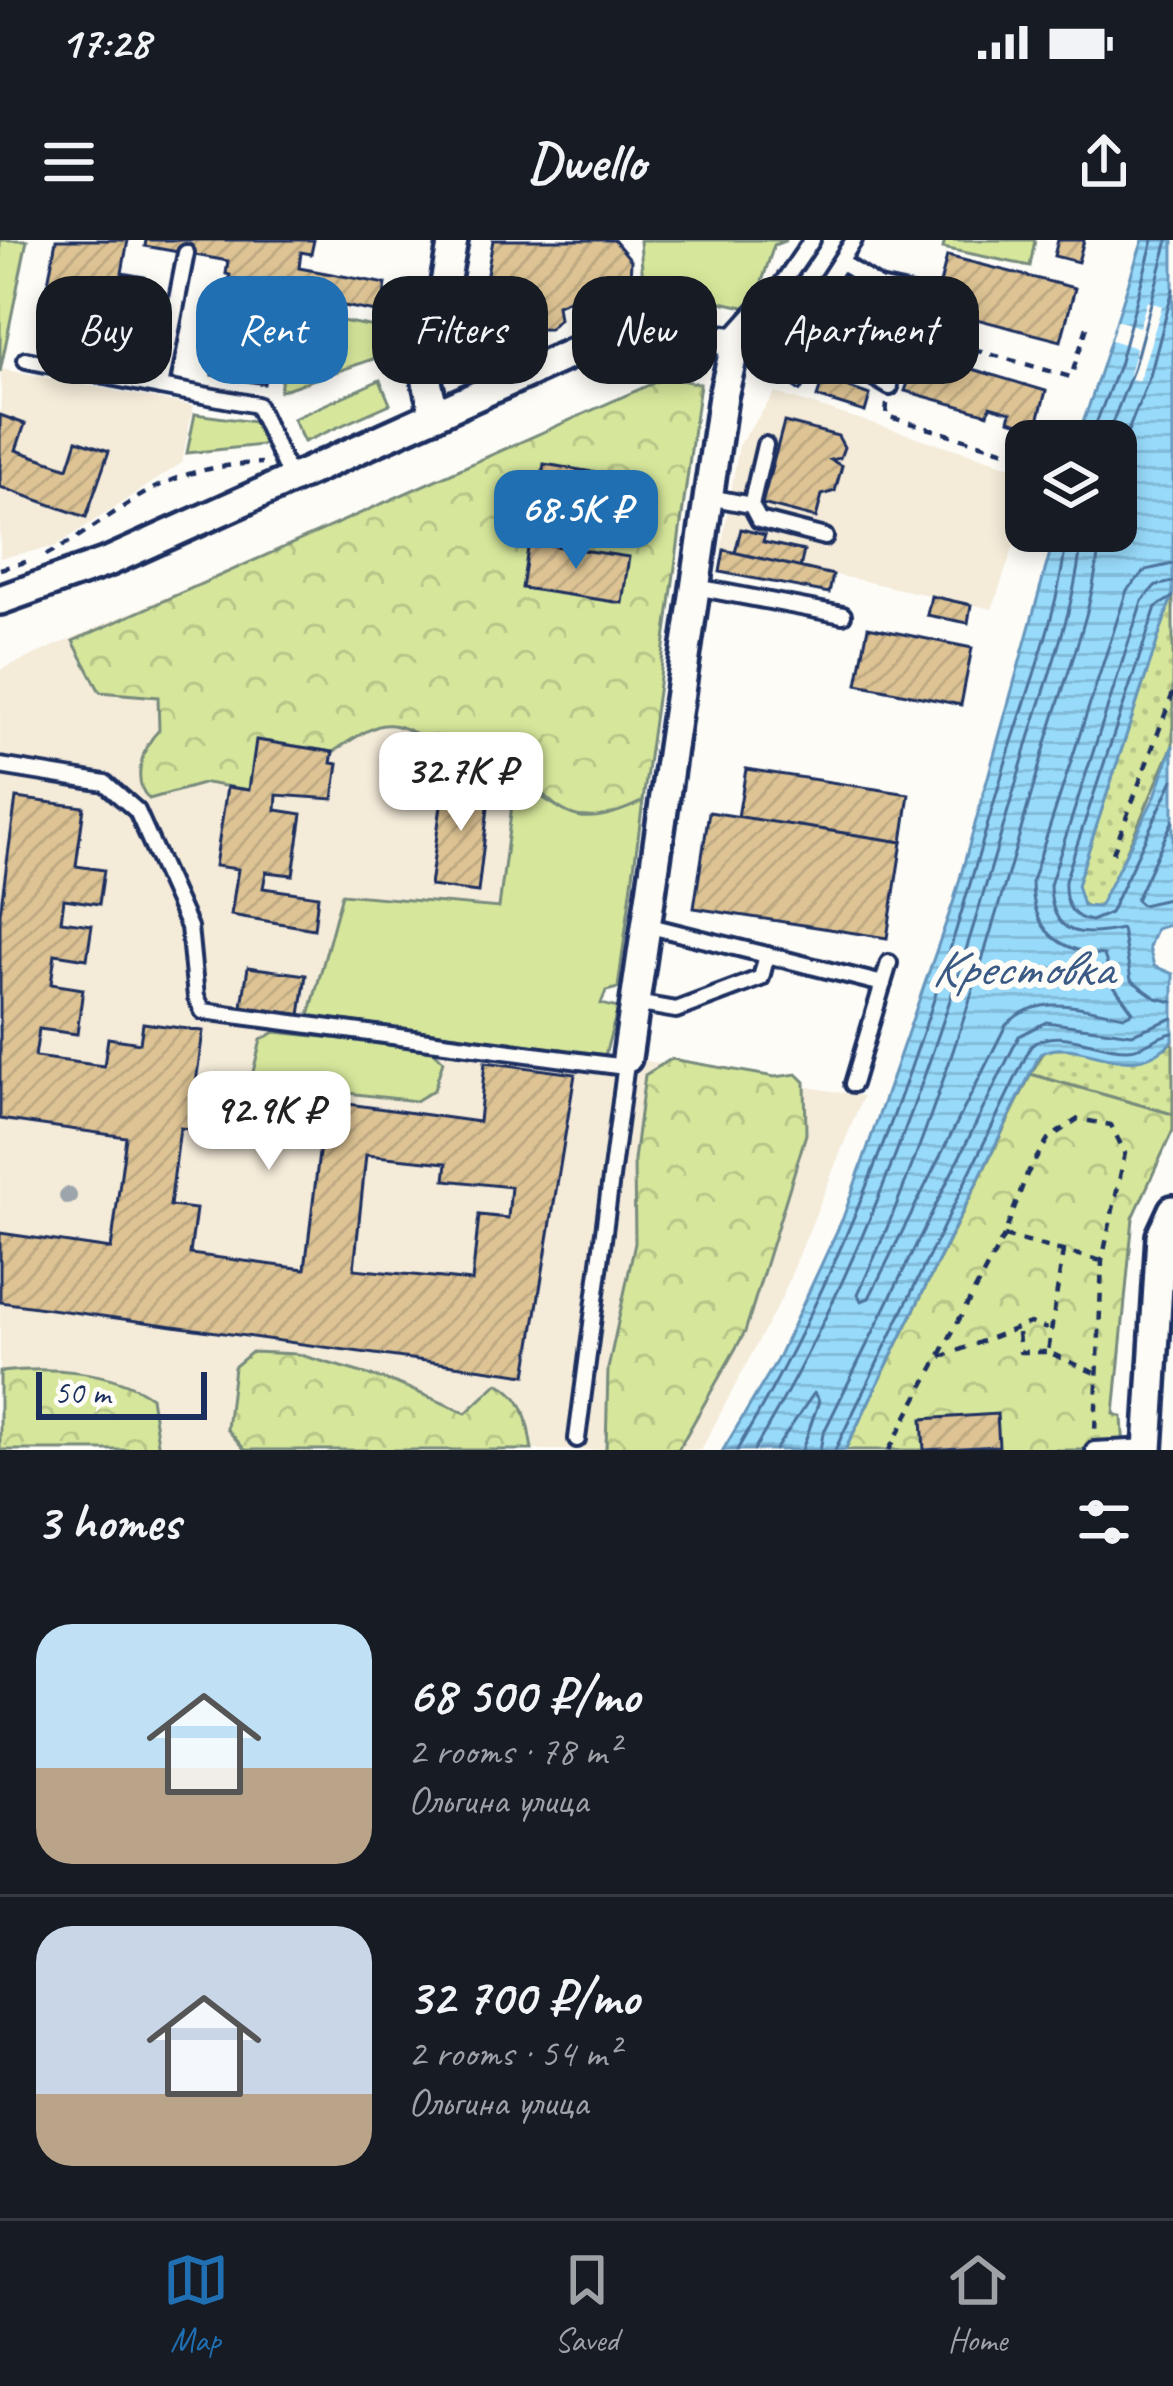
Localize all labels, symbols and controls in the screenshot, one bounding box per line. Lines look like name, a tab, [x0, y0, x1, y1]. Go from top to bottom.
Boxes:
text: 17:28	[60, 14, 150, 71]
text: Dwello	[528, 128, 645, 196]
icon: menu	[36, 129, 102, 195]
icon: share	[1071, 129, 1137, 195]
chip: Buy	[36, 276, 172, 384]
chip: Rent	[196, 276, 348, 384]
chip: Filters	[372, 276, 548, 384]
chip: New	[572, 276, 717, 384]
chip: Apartment	[741, 276, 979, 384]
map controls	[1005, 420, 1137, 552]
button: layers	[1005, 420, 1137, 552]
pin: 68.5K ₽	[465, 470, 687, 572]
text: 68.5K ₽	[521, 484, 631, 533]
pin: 32.7K ₽	[350, 732, 572, 834]
text: 32.7K ₽	[406, 746, 516, 795]
water label: Крестовка	[931, 936, 1118, 1000]
pin: 92.9K ₽	[158, 1071, 380, 1173]
text: 92.9K ₽	[215, 1085, 323, 1134]
scale bar	[36, 1366, 207, 1419]
text: 50 m	[54, 1372, 110, 1414]
icon: filters	[1071, 1489, 1137, 1555]
text: 3 homes	[36, 1490, 180, 1554]
text: 68 500 ₽/mo	[408, 1663, 639, 1727]
icon: home	[132, 1672, 276, 1816]
text: 2 rooms · 78 m²	[408, 1727, 619, 1776]
text: Ольгина улица	[408, 1776, 588, 1825]
text: 32 700 ₽/mo	[408, 1965, 639, 2029]
icon: home	[132, 1974, 276, 2118]
text: 2 rooms · 54 m²	[408, 2029, 619, 2078]
text: Ольгина улица	[408, 2078, 588, 2127]
tab: Map	[163, 2247, 229, 2361]
tab: Saved	[554, 2247, 620, 2361]
tab: Home	[945, 2247, 1011, 2361]

